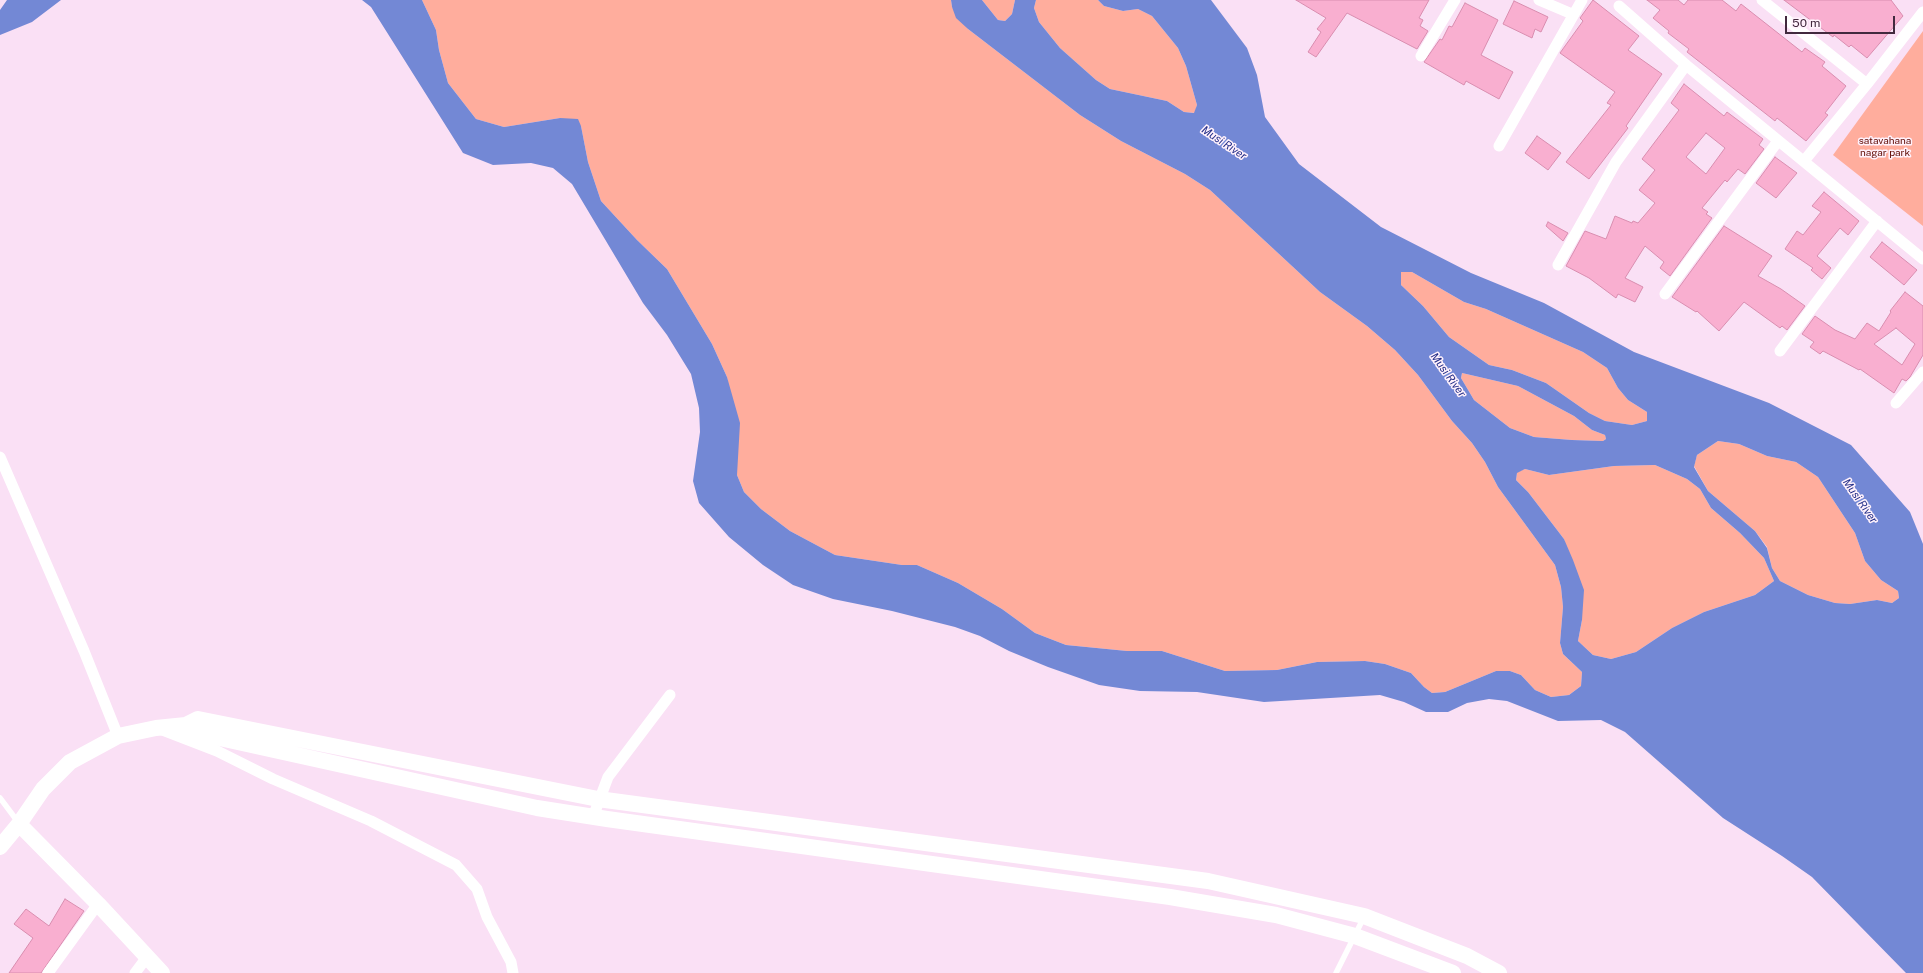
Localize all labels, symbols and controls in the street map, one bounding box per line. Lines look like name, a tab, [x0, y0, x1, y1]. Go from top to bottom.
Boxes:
scale bar	[1787, 8, 1897, 34]
text: 50 m	[1792, 16, 1820, 30]
water label: Musi River	[1199, 123, 1249, 163]
park label: satavahana nagar park	[1859, 135, 1911, 158]
water label: Musi River	[1428, 350, 1468, 400]
water label: Musi River	[1840, 476, 1880, 526]

